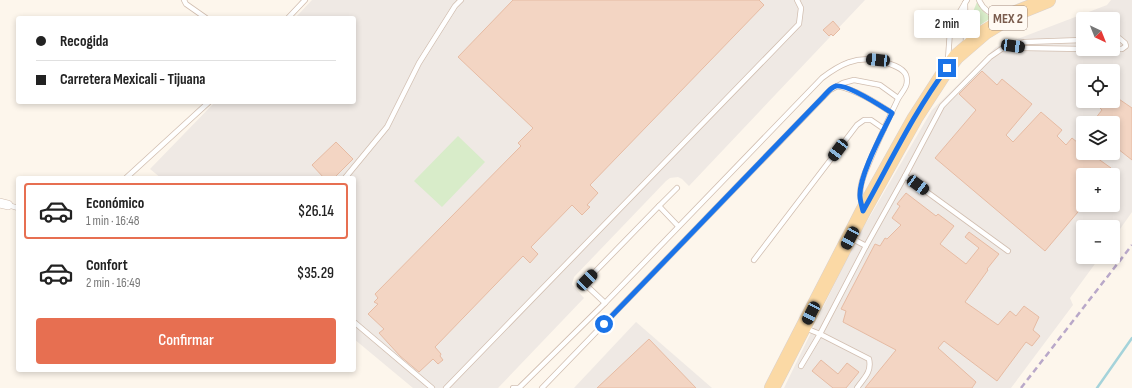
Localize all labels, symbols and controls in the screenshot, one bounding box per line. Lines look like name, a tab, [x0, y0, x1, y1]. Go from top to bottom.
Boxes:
road number: MEX 2	[989, 6, 1027, 30]
callout: 2 min	[914, 10, 980, 38]
north arrow	[1076, 12, 1120, 56]
map controls	[1076, 12, 1120, 264]
text: 2 min	[935, 16, 959, 32]
text: Recogida	[60, 32, 108, 51]
car	[1000, 38, 1026, 54]
car	[865, 53, 891, 67]
route end	[938, 59, 956, 77]
button: locate	[1076, 64, 1120, 108]
text: Carretera Mexicali - Tijuana	[60, 70, 206, 89]
button: layers	[1076, 116, 1120, 160]
car	[826, 137, 850, 163]
button: +	[1076, 168, 1120, 212]
car	[905, 173, 931, 197]
icon: car	[38, 193, 74, 229]
text: Económico	[86, 194, 144, 213]
text: $26.14	[298, 202, 334, 221]
text: 1 min · 16:48	[86, 213, 140, 229]
button: −	[1076, 220, 1120, 264]
car	[839, 225, 861, 251]
icon: car	[38, 255, 74, 291]
text: Confort	[86, 256, 128, 275]
text: $35.29	[297, 264, 334, 283]
car	[574, 267, 600, 293]
text: 2 min · 16:49	[86, 275, 140, 291]
car	[800, 300, 822, 326]
route start	[595, 315, 613, 333]
button: Confirmar	[36, 318, 336, 364]

